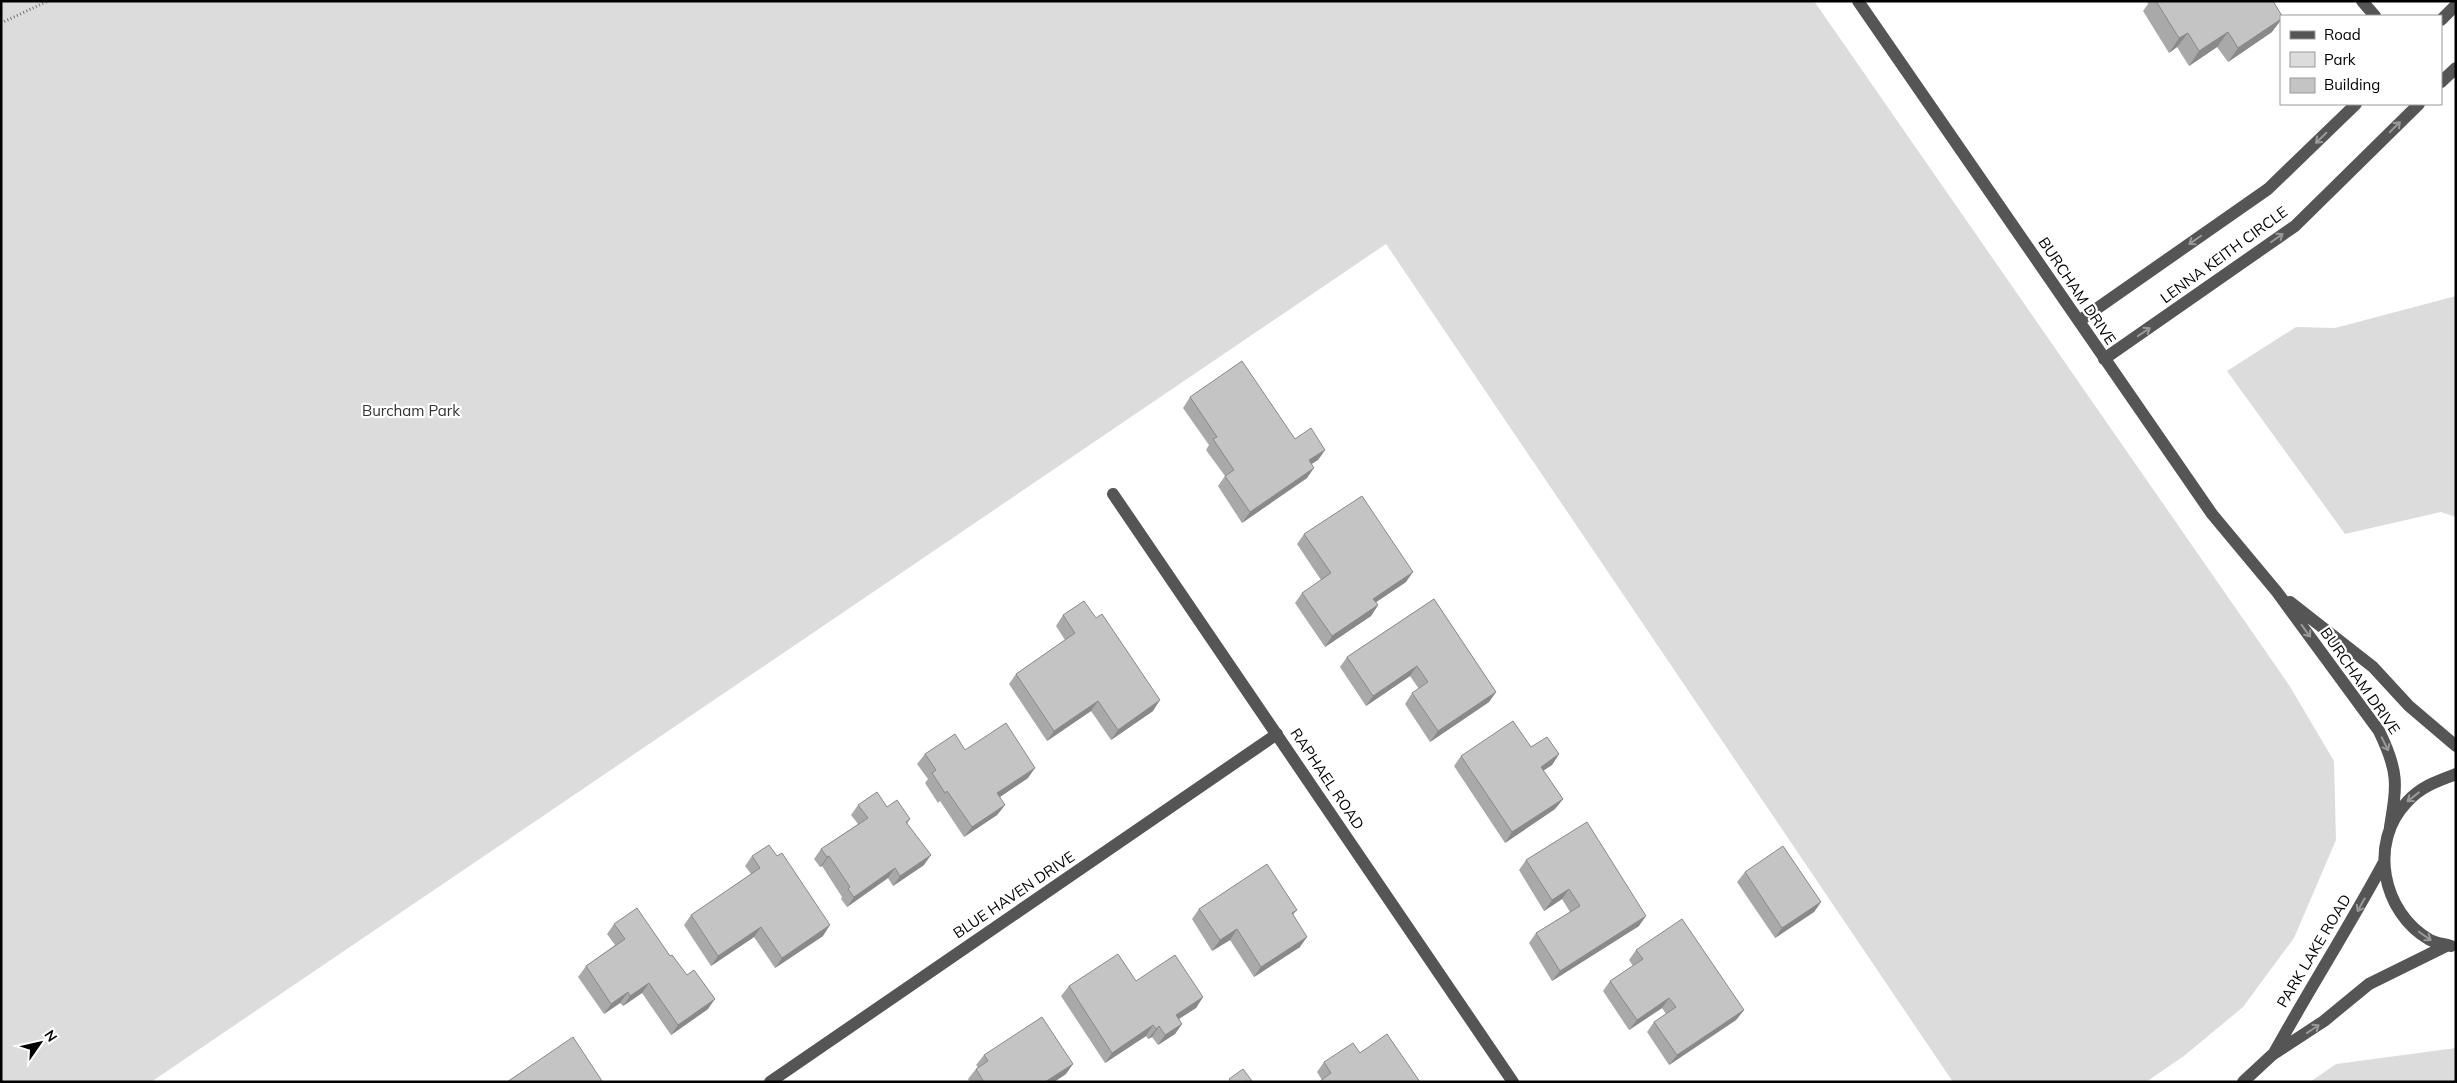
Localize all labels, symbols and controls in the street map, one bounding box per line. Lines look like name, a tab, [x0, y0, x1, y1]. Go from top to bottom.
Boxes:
legend	[2280, 15, 2442, 105]
text: Road	[2324, 25, 2361, 44]
text: Park	[2324, 50, 2356, 69]
text: Building	[2324, 75, 2380, 94]
one-way arrow	[2389, 121, 2402, 133]
one-way arrow	[2315, 132, 2327, 144]
street label: LENNA KEITH CIRCLE	[2156, 202, 2291, 307]
street label: BURCHAM DRIVE	[2034, 233, 2121, 348]
one-way arrow	[2270, 233, 2284, 243]
one-way arrow	[2188, 235, 2202, 245]
one-way arrow	[2137, 327, 2151, 337]
park label: Burcham Park	[362, 401, 460, 420]
one-way arrow	[2301, 624, 2311, 638]
street label: BURCHAM DRIVE	[2317, 624, 2404, 738]
street label: RAPHAEL ROAD	[1286, 724, 1368, 833]
one-way arrow	[2381, 736, 2390, 751]
one-way arrow	[2407, 791, 2420, 802]
street label: BLUE HAVEN DRIVE	[949, 847, 1078, 942]
street label: PARK LAKE ROAD	[2272, 891, 2355, 1011]
one-way arrow	[2355, 897, 2365, 912]
one-way arrow	[2418, 931, 2432, 941]
north arrow	[15, 1018, 65, 1068]
one-way arrow	[2305, 1023, 2319, 1033]
text: N	[40, 1026, 61, 1045]

